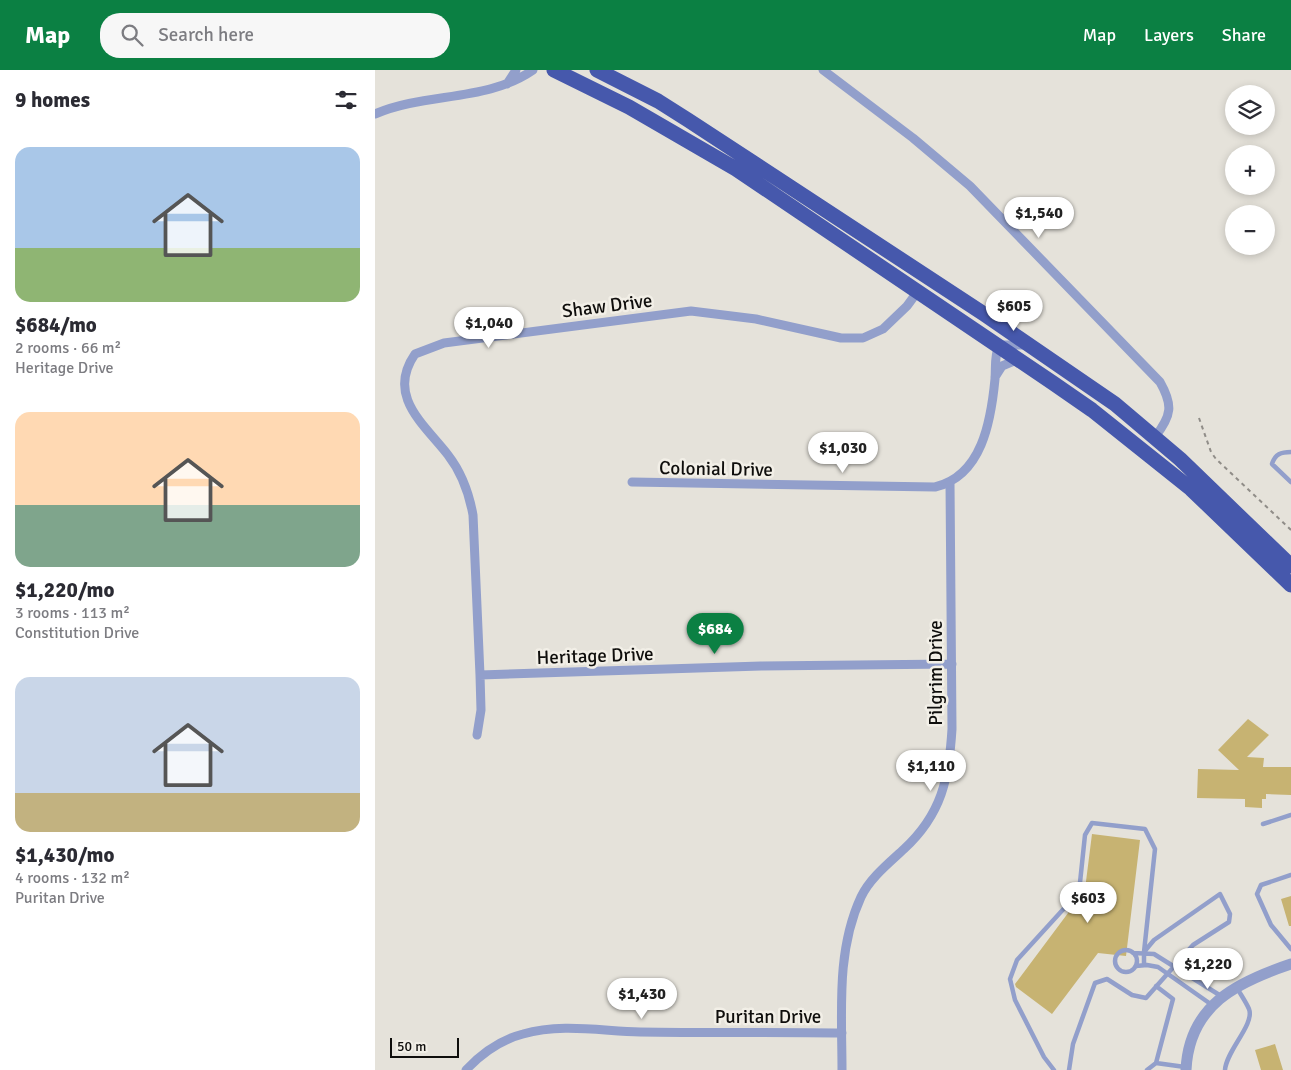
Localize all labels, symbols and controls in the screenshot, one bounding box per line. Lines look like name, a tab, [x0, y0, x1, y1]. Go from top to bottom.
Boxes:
search box	[100, 13, 450, 58]
text: Map	[25, 20, 70, 50]
icon: search	[118, 21, 146, 49]
text: Search here	[158, 23, 254, 47]
text: Map	[1083, 24, 1116, 46]
text: Layers	[1144, 24, 1194, 46]
text: Share	[1222, 24, 1266, 46]
map controls	[1225, 85, 1275, 255]
button: layers	[1225, 85, 1275, 135]
icon: filters	[332, 86, 360, 114]
text: 9 homes	[15, 87, 90, 113]
button: +	[1225, 145, 1275, 195]
icon: home	[143, 180, 233, 270]
pin: $1,540	[998, 196, 1080, 239]
text: $1,540	[1015, 203, 1063, 223]
button: −	[1225, 205, 1275, 255]
street label: Shaw Drive	[561, 289, 654, 323]
pin: $605	[984, 290, 1044, 332]
text: $605	[997, 296, 1031, 316]
pin: $1,040	[448, 306, 530, 349]
text: $684/mo	[15, 312, 97, 338]
text: $1,040	[465, 313, 513, 333]
text: 2 rooms · 66 m²	[15, 338, 121, 358]
text: Heritage Drive	[15, 358, 114, 378]
pin: $1,030	[802, 432, 884, 474]
text: $1,030	[819, 438, 867, 458]
icon: home	[143, 445, 233, 535]
street label: Colonial Drive	[659, 456, 773, 482]
text: $1,220/mo	[15, 577, 114, 603]
text: 3 rooms · 113 m²	[15, 603, 130, 623]
pin: $684	[685, 612, 745, 655]
text: $684	[698, 619, 732, 639]
street label: Pilgrim Drive	[924, 620, 948, 726]
text: Constitution Drive	[15, 623, 139, 643]
street label: Heritage Drive	[536, 642, 654, 670]
icon: home	[143, 710, 233, 800]
pin: $1,110	[890, 750, 972, 792]
text: $1,110	[907, 756, 955, 776]
text: $1,430/mo	[15, 842, 114, 868]
text: 4 rooms · 132 m²	[15, 868, 130, 888]
pin: $603	[1058, 882, 1118, 924]
text: Puritan Drive	[15, 888, 105, 908]
text: $603	[1071, 888, 1105, 908]
pin: $1,220	[1167, 948, 1249, 990]
text: $1,220	[1184, 954, 1232, 974]
pin: $1,430	[601, 978, 683, 1020]
text: $1,430	[618, 984, 666, 1004]
street label: Puritan Drive	[715, 1005, 821, 1029]
scale bar	[390, 1035, 459, 1058]
text: 50 m	[397, 1038, 426, 1055]

